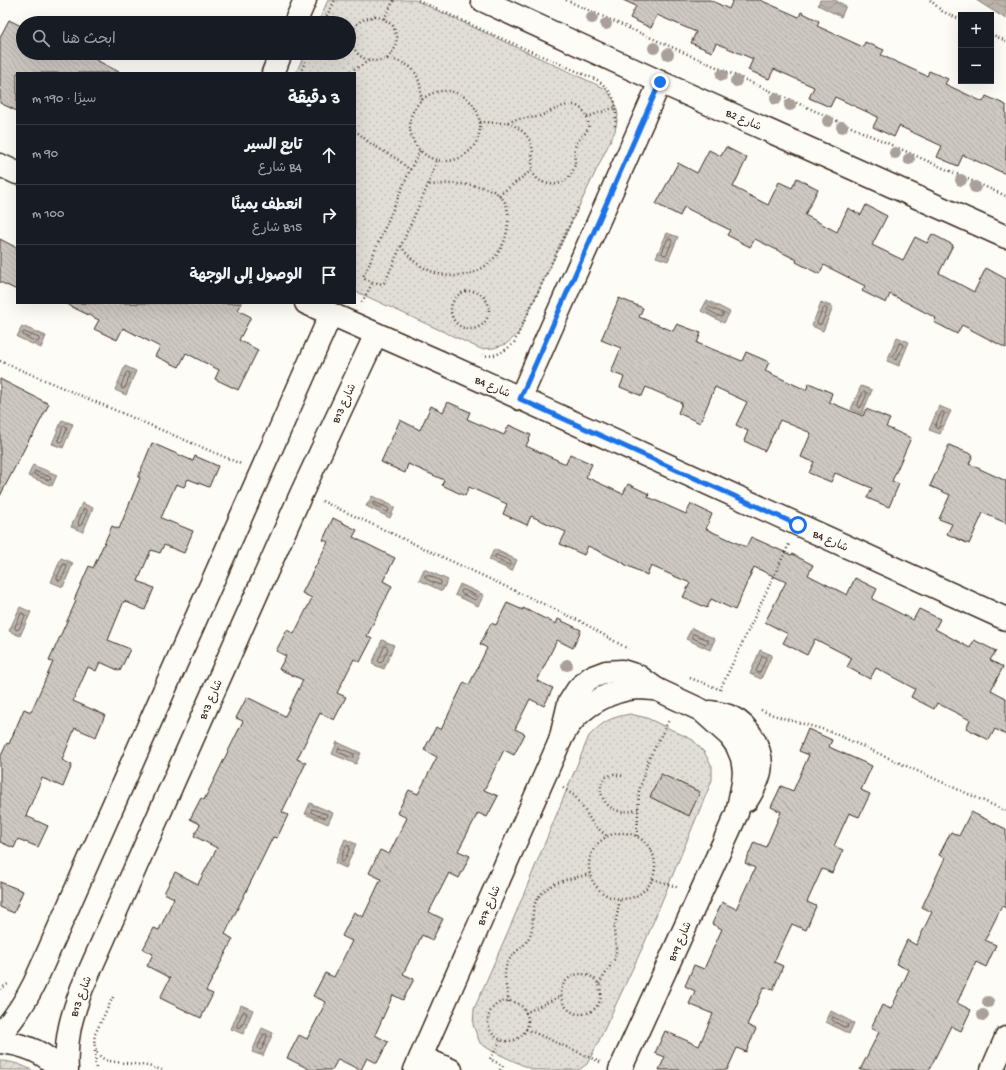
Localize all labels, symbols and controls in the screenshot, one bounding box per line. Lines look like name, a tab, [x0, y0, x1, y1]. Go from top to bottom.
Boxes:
map controls	[958, 12, 994, 84]
button: +	[958, 12, 994, 48]
search box	[16, 16, 356, 60]
icon: search	[30, 27, 52, 49]
text: ابحث هنا	[62, 31, 116, 49]
button: −	[958, 48, 994, 84]
route end	[651, 73, 669, 91]
text: 3 دقيقة	[288, 90, 340, 110]
text: سيرًا · 190 m	[32, 92, 96, 107]
street label: B2 شارع	[722, 106, 763, 135]
text: تابع السير	[245, 137, 302, 155]
icon: ahead	[318, 144, 340, 166]
text: 90 m	[32, 147, 58, 162]
text: B4 شارع	[258, 161, 302, 176]
text: انعطف يمينًا	[231, 197, 302, 215]
icon: right	[318, 204, 340, 226]
text: 100 m	[32, 207, 64, 222]
text: B15 شارع	[252, 221, 302, 236]
icon: arrive	[318, 264, 340, 286]
text: الوصول إلى الوجهة	[189, 267, 302, 285]
street label: B4 شارع	[471, 373, 512, 402]
street label: B13 شارع	[329, 382, 360, 427]
route start	[789, 516, 807, 534]
street label: B4 شارع	[809, 527, 850, 556]
street label: B13 شارع	[196, 678, 227, 723]
street label: B17 شارع	[474, 884, 505, 929]
street label: B19 شارع	[665, 920, 696, 965]
street label: B13 شارع	[67, 975, 96, 1020]

